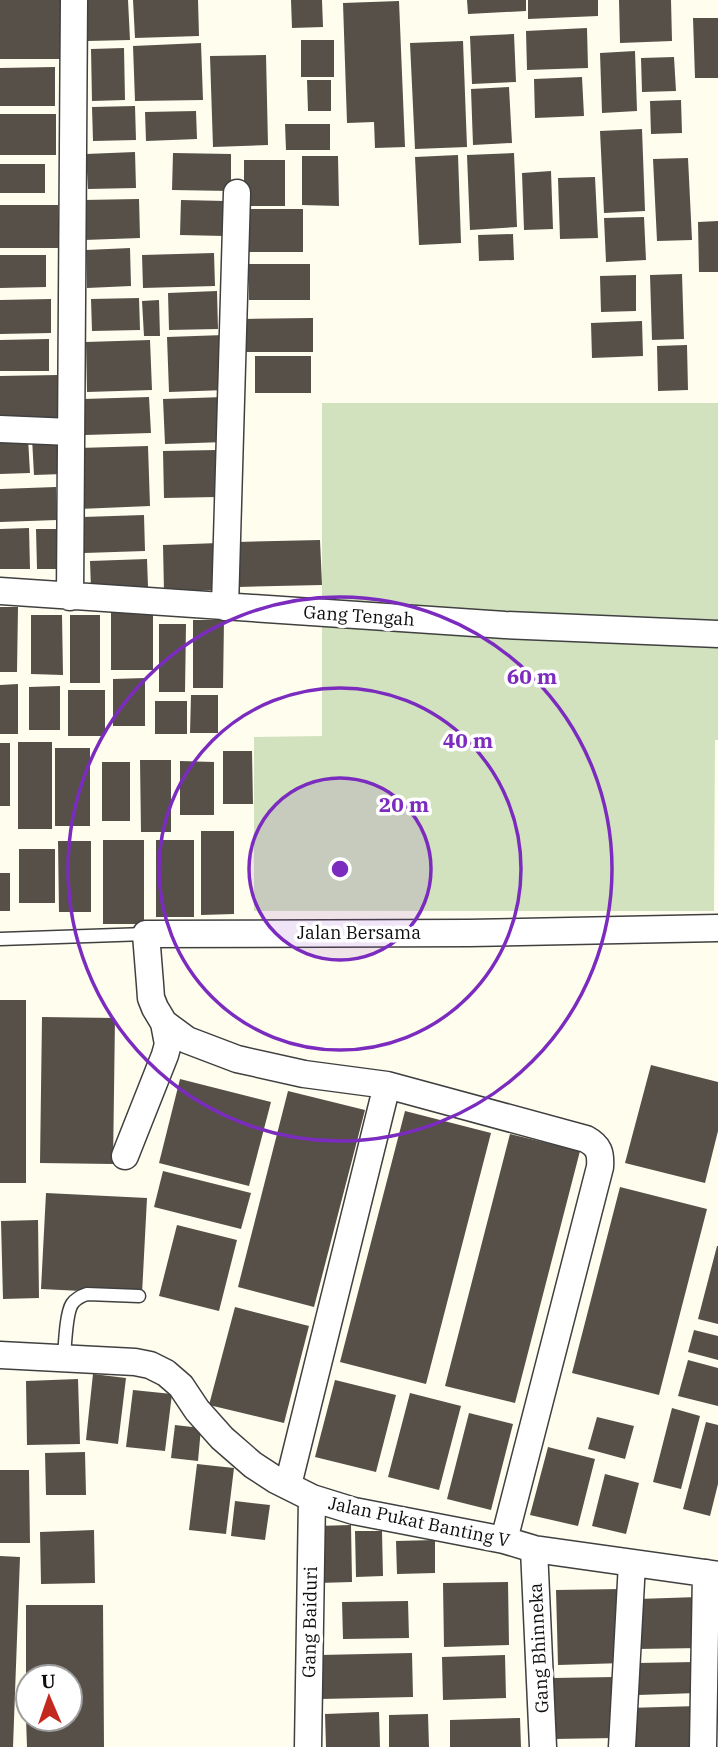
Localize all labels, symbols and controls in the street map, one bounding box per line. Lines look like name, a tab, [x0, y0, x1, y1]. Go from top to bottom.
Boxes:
street label: Gang Tengah	[303, 600, 415, 631]
text: 60 m	[507, 662, 557, 690]
text: 40 m	[443, 726, 493, 754]
text: 20 m	[379, 790, 429, 818]
centre of rings	[328, 857, 352, 881]
street label: Jalan Bersama	[297, 921, 421, 944]
street label: Jalan Pukat Banting V	[326, 1491, 512, 1552]
street label: Gang Baiduri	[297, 1566, 322, 1678]
street label: Gang Bhinneka	[524, 1582, 553, 1714]
north arrow	[14, 1663, 84, 1733]
text: U	[41, 1669, 56, 1693]

